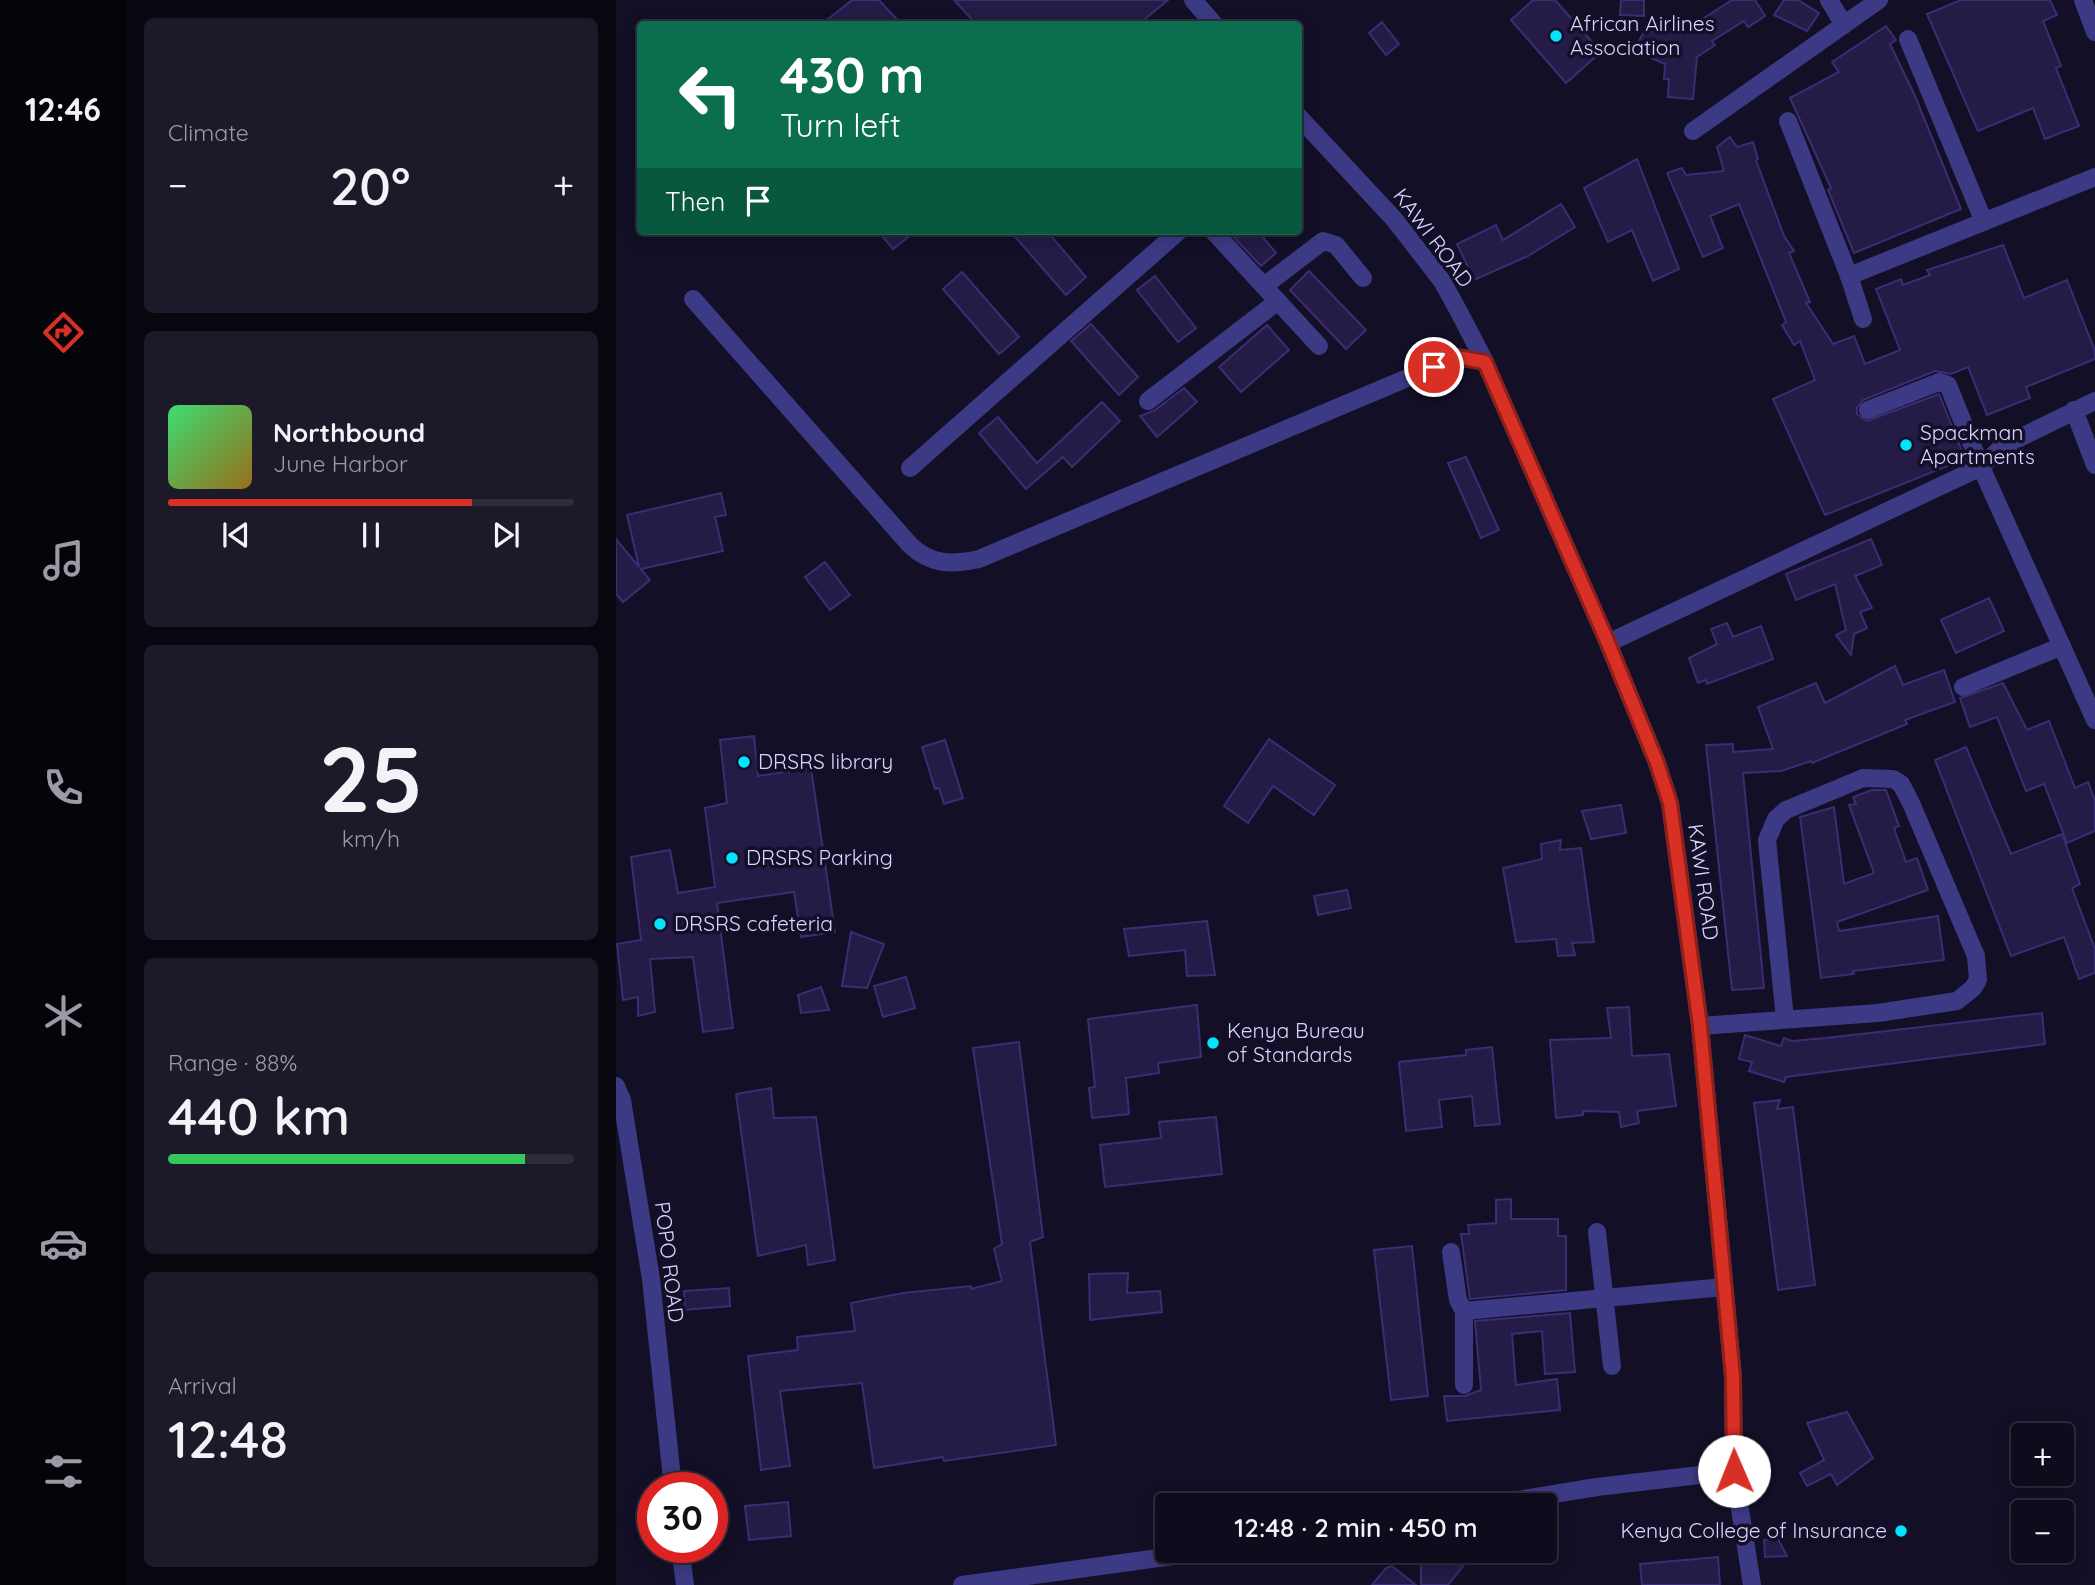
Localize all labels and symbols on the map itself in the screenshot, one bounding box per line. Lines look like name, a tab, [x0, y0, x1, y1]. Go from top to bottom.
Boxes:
place label: African Airlines Association	[1570, 10, 1715, 60]
marker: African Airlines Association	[1548, 28, 1564, 44]
street label: KAWI ROAD	[1388, 183, 1479, 292]
pin	[1404, 337, 1464, 397]
place label: Spackman Apartments	[1920, 419, 2035, 469]
marker: Spackman Apartments	[1898, 437, 1914, 453]
place label: DRSRS library	[758, 748, 893, 774]
marker: DRSRS library	[736, 754, 752, 770]
street label: KAWI ROAD	[1683, 822, 1725, 942]
place label: DRSRS Parking	[746, 844, 893, 870]
marker: DRSRS Parking	[724, 850, 740, 866]
place label: DRSRS cafeteria	[674, 910, 833, 936]
marker: DRSRS cafeteria	[652, 916, 668, 932]
place label: Kenya Bureau of Standards	[1227, 1017, 1365, 1067]
marker: Kenya Bureau of Standards	[1205, 1035, 1221, 1051]
street label: POPO ROAD	[650, 1200, 690, 1324]
position arrow	[1697, 1434, 1771, 1508]
speed limit sign: 30	[637, 1472, 728, 1563]
place label: Kenya College of Insurance	[1620, 1517, 1887, 1543]
marker: Kenya College of Insurance	[1893, 1523, 1909, 1539]

